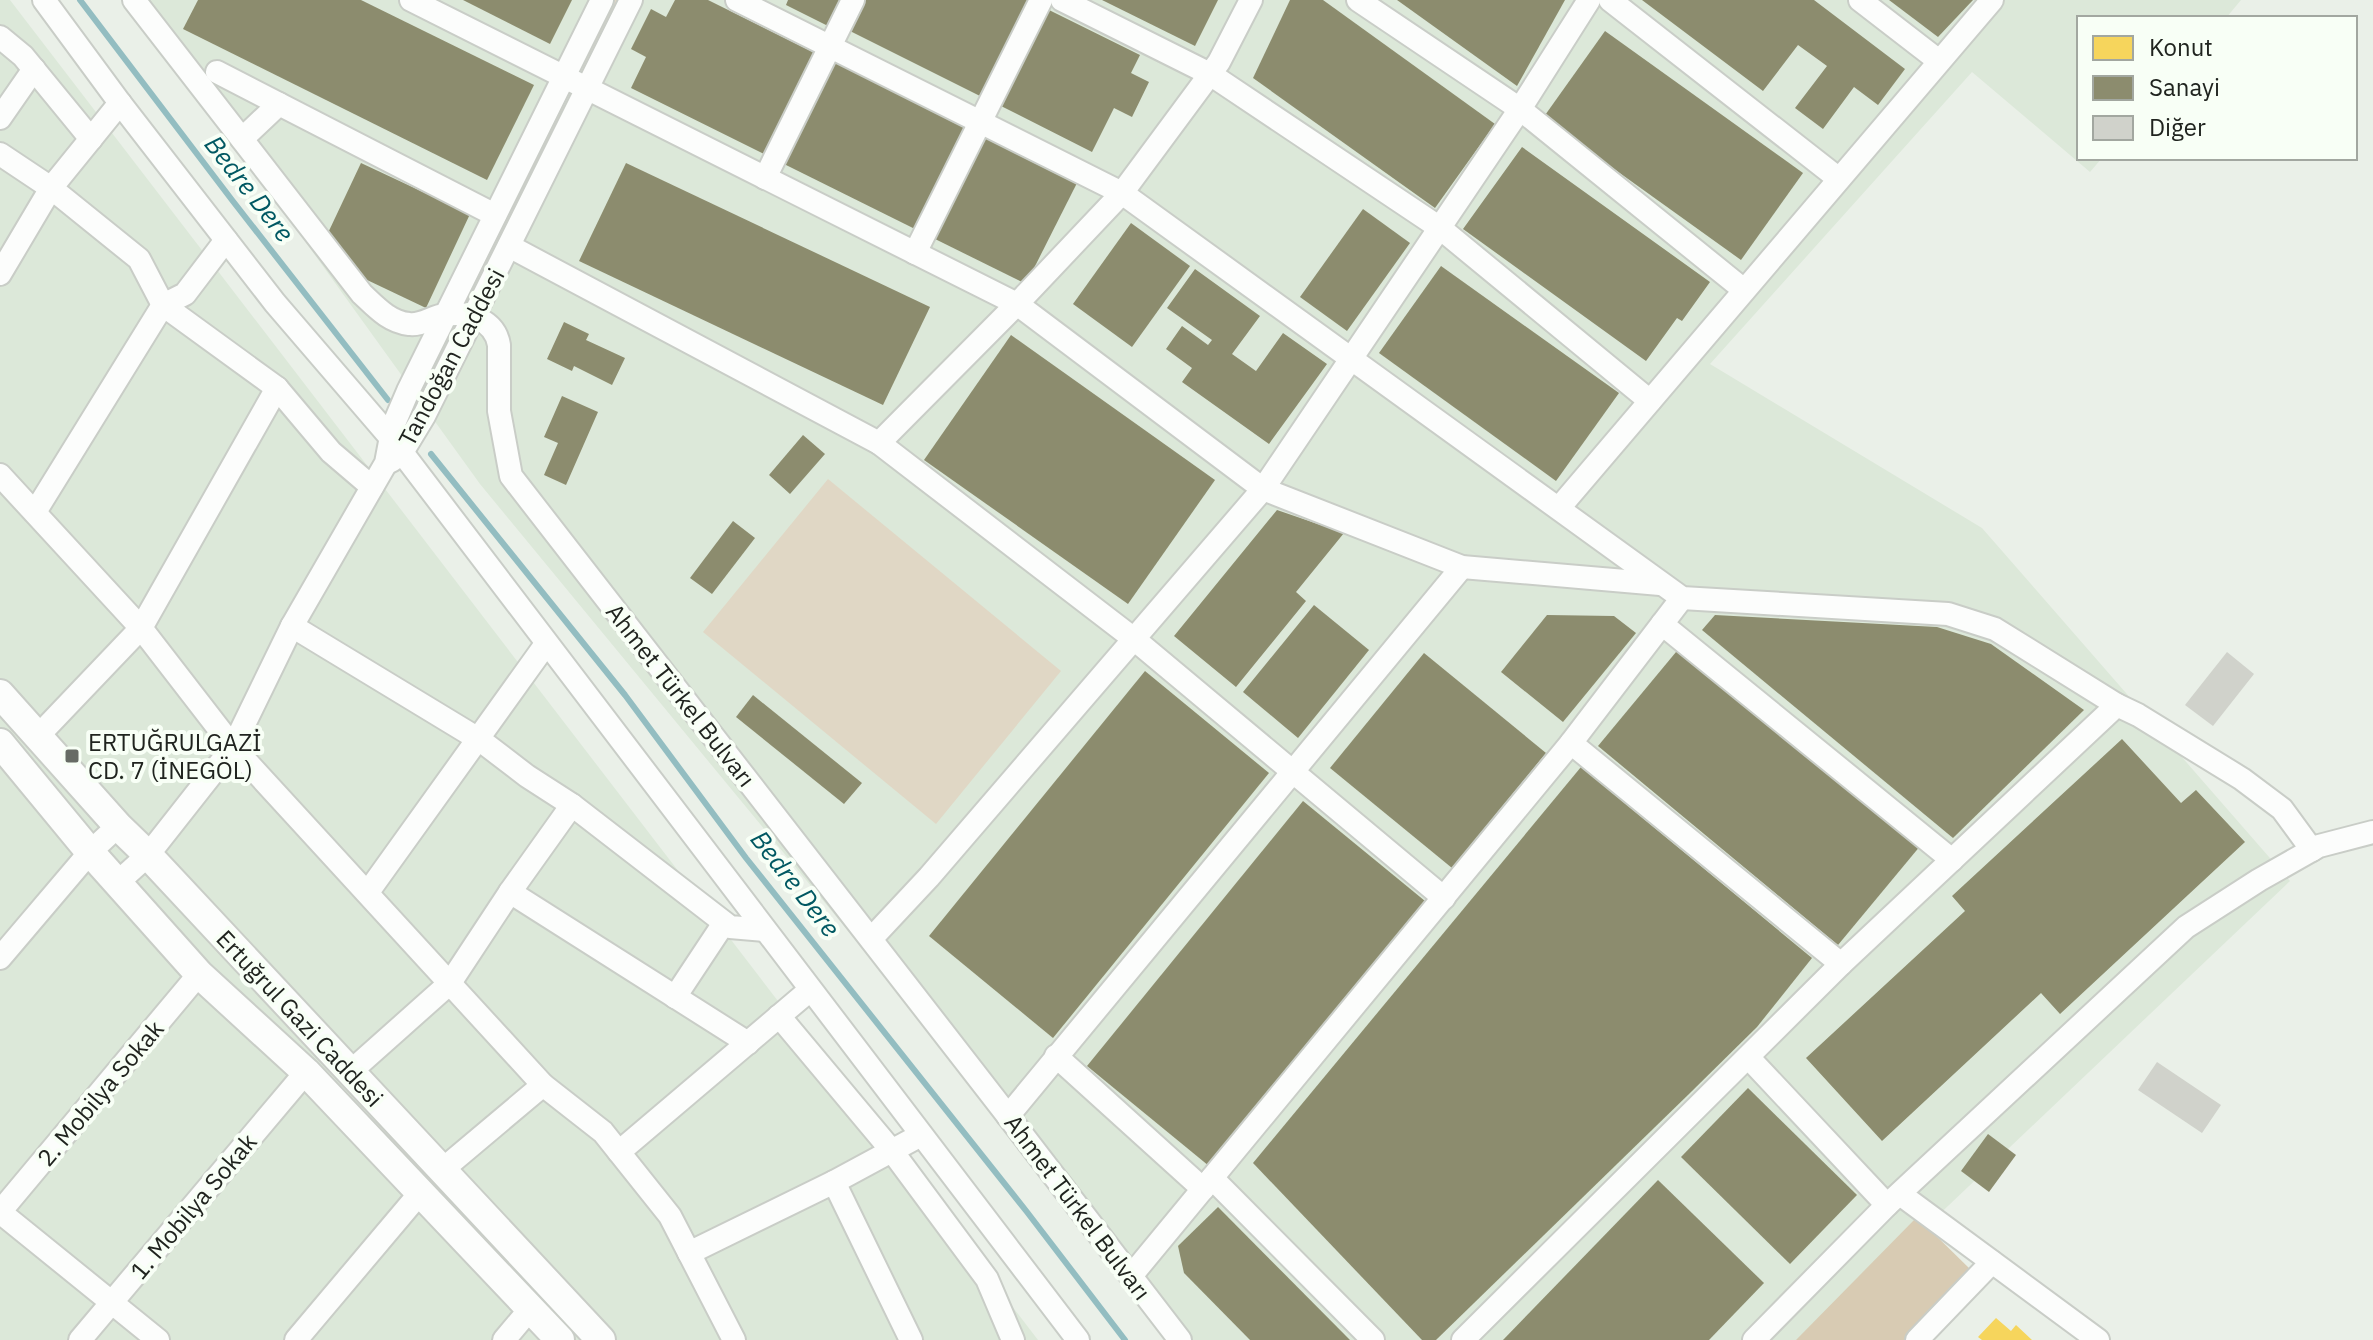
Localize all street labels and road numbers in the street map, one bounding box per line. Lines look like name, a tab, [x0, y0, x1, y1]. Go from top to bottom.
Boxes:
street label: Tandoğan Caddesi	[391, 262, 511, 452]
street label: Ahmet Türkel Bulvarı	[599, 597, 763, 793]
street label: Ertuğrul Gazi Caddesi	[210, 923, 390, 1113]
street label: 2. Mobilya Sokak	[29, 1013, 171, 1173]
street label: Ahmet Türkel Bulvarı	[998, 1108, 1158, 1306]
street label: 1. Mobilya Sokak	[122, 1126, 264, 1286]

